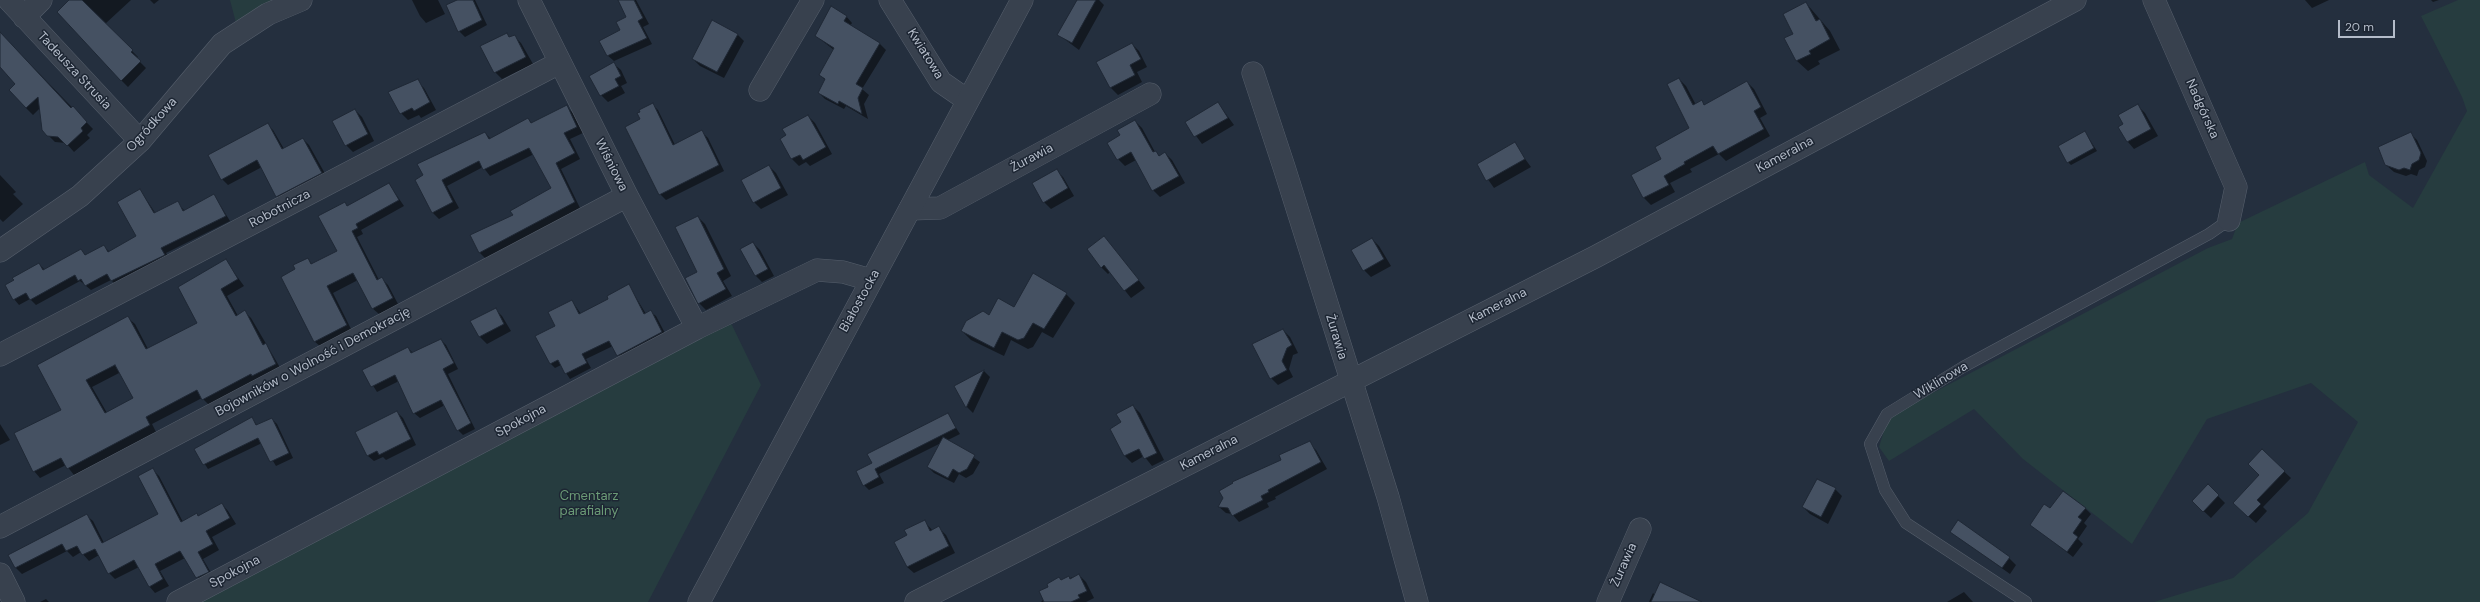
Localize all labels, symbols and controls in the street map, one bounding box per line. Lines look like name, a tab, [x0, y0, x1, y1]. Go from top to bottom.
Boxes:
scale bar	[2340, 12, 2397, 38]
text: 20 m	[2345, 19, 2374, 35]
street label: Kwiatowa	[903, 26, 947, 82]
street label: Tadeusza Strusia	[34, 29, 114, 113]
street label: Nadgórska	[2182, 77, 2222, 141]
street label: Ogródkowa	[123, 94, 181, 156]
street label: Kameralna	[1754, 133, 1816, 177]
street label: Wiśniowa	[591, 136, 631, 194]
street label: Żurawia	[1008, 140, 1056, 176]
street label: Robotnicza	[247, 186, 313, 232]
street label: Białostocka	[836, 267, 884, 335]
street label: Kameralna	[1467, 285, 1529, 327]
street label: Bojowników o Wolność i Demokrację	[213, 304, 413, 420]
street label: Żurawia	[1322, 313, 1350, 361]
street label: Wiklinowa	[1911, 359, 1971, 403]
street label: Spokojna	[493, 401, 549, 441]
street label: Kameralna	[1178, 432, 1240, 474]
park label: Cmentarz parafialny	[560, 489, 618, 520]
street label: Żurawia	[1607, 541, 1641, 589]
street label: Spokojna	[207, 552, 263, 592]

